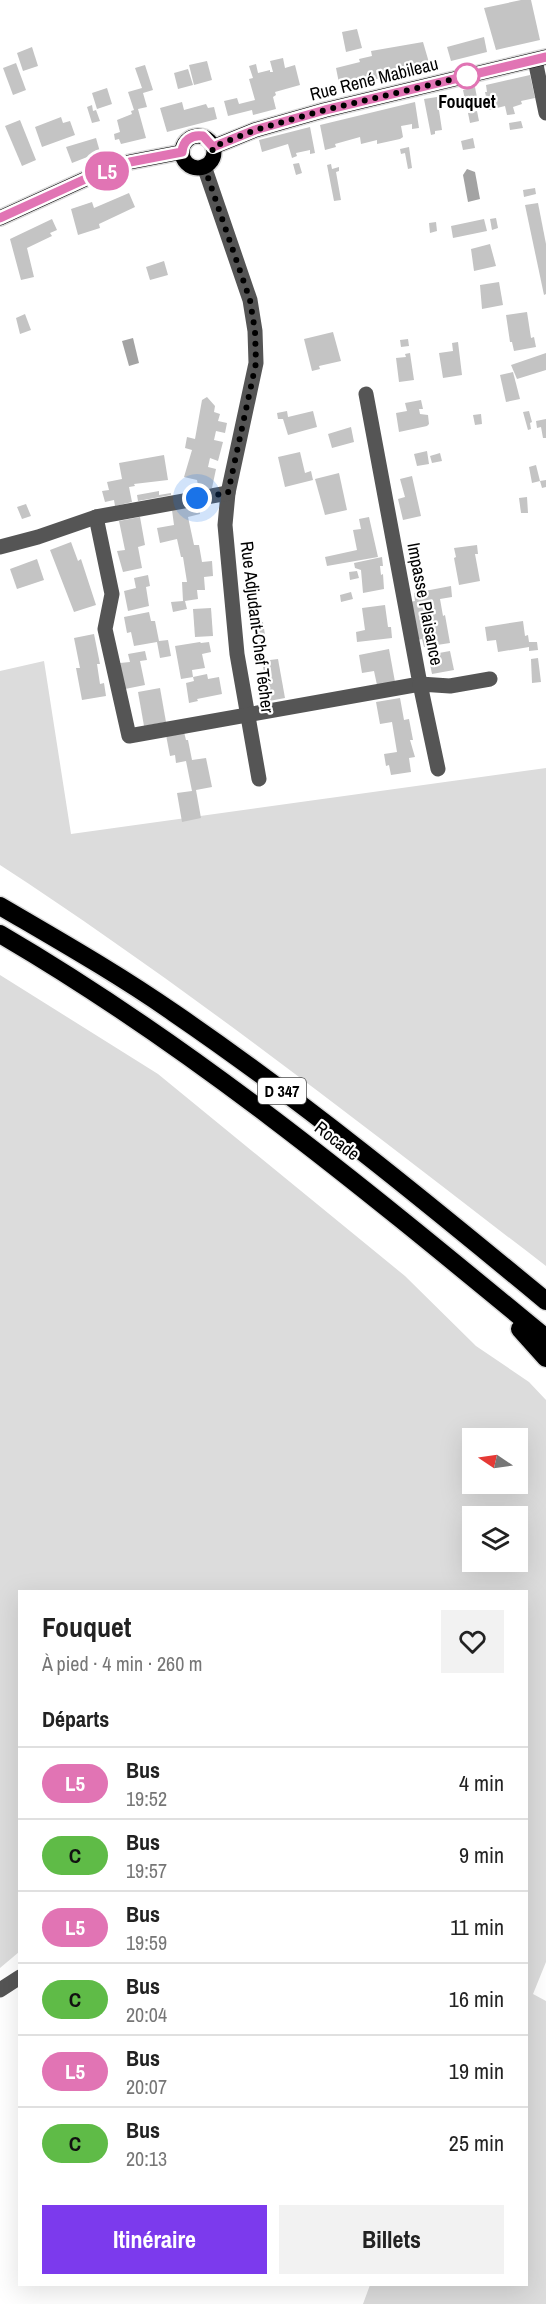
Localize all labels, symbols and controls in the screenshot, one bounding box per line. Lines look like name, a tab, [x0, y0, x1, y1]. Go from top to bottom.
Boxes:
street label: Rue René Mabileau	[307, 51, 441, 107]
marker: Fouquet	[454, 63, 480, 89]
place label: Fouquet	[438, 89, 496, 114]
line badge: L5	[80, 152, 134, 190]
text: L5	[97, 157, 117, 186]
your location	[182, 483, 212, 513]
street label: Rue Adjudant-Chef Técher	[235, 540, 280, 714]
street label: Impasse Plaisance	[401, 540, 450, 668]
road number: D 347	[258, 1078, 306, 1104]
street label: Rocade	[310, 1115, 365, 1166]
north arrow	[462, 1428, 528, 1494]
map controls	[462, 1428, 528, 1572]
button: layers	[462, 1506, 528, 1572]
text: Fouquet	[42, 1608, 131, 1646]
button: heart	[441, 1610, 504, 1673]
text: À pied · 4 min · 260 m	[42, 1650, 202, 1677]
text: Départs	[42, 1704, 109, 1734]
text: Bus	[126, 1755, 160, 1785]
text: 4 min	[459, 1768, 504, 1798]
text: L5	[65, 1769, 85, 1798]
text: 19:52	[126, 1785, 167, 1812]
text: Bus	[126, 1827, 160, 1857]
text: 9 min	[459, 1840, 504, 1870]
text: C	[69, 1841, 81, 1870]
text: 19:57	[126, 1857, 167, 1884]
text: Bus	[126, 1899, 160, 1929]
text: 11 min	[450, 1912, 504, 1942]
text: L5	[65, 1913, 85, 1942]
text: 19:59	[126, 1929, 167, 1956]
text: Bus	[126, 1971, 160, 2001]
text: 16 min	[449, 1984, 504, 2014]
text: C	[69, 1985, 81, 2014]
text: 20:04	[126, 2001, 167, 2028]
text: Bus	[126, 2043, 160, 2073]
text: 19 min	[449, 2056, 504, 2086]
text: L5	[65, 2057, 85, 2086]
text: 20:07	[126, 2073, 167, 2100]
text: Bus	[126, 2115, 160, 2145]
text: 25 min	[449, 2128, 504, 2158]
text: C	[69, 2129, 81, 2158]
text: 20:13	[126, 2145, 167, 2172]
button: Itinéraire	[42, 2205, 267, 2274]
button: Billets	[279, 2205, 504, 2274]

